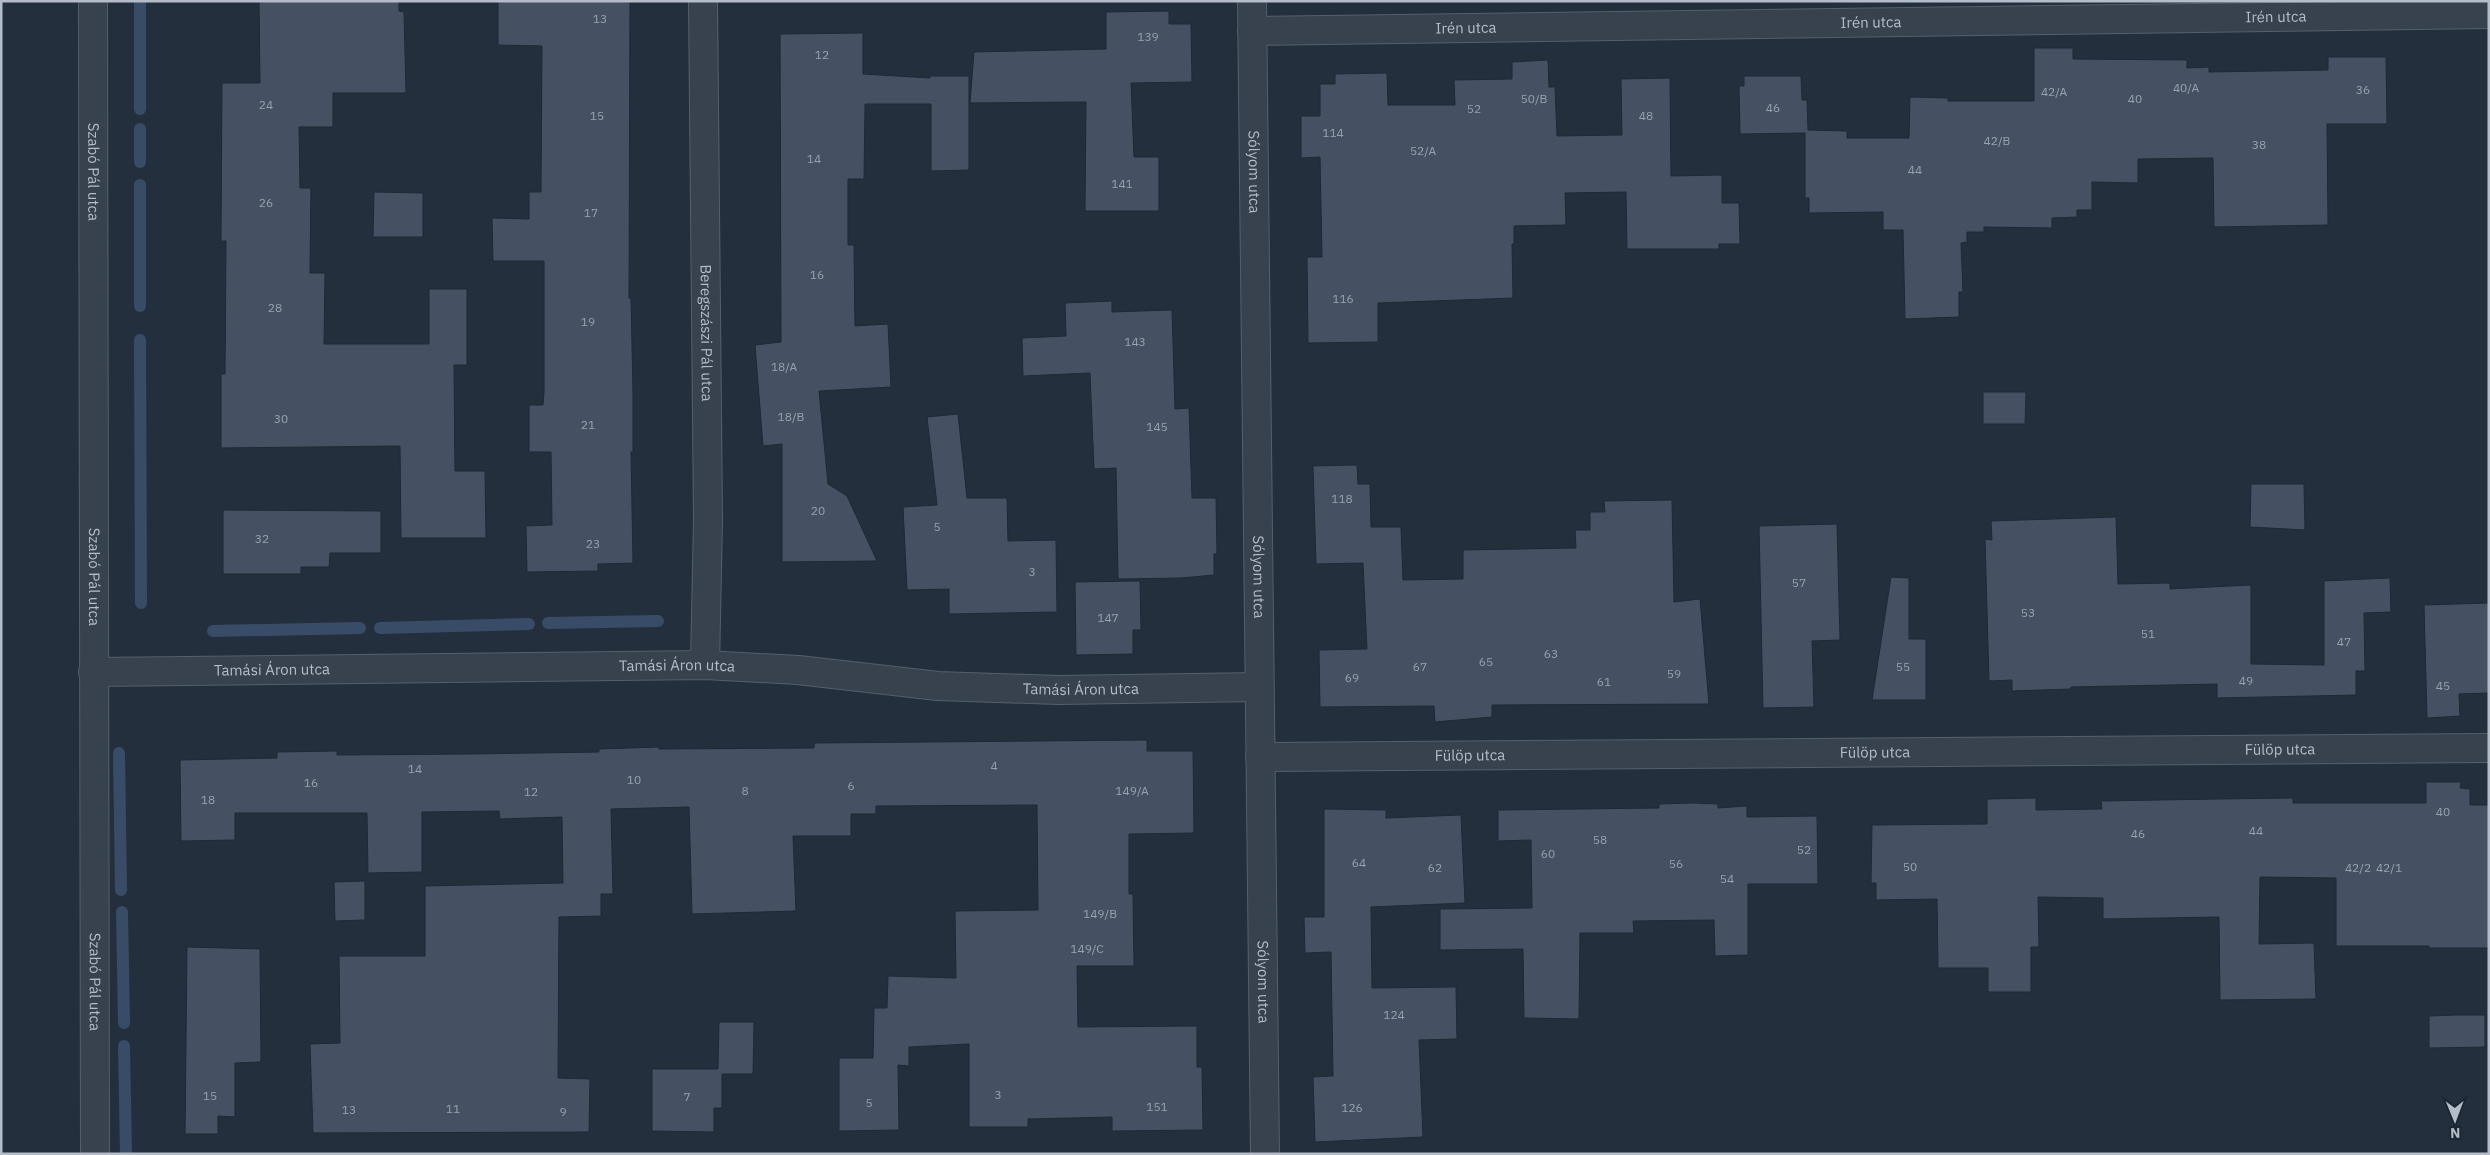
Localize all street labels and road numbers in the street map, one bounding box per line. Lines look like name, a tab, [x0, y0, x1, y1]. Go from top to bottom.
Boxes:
street label: Irén utca	[2245, 7, 2307, 26]
street label: Irén utca	[1840, 12, 1902, 32]
street label: Irén utca	[1435, 18, 1497, 37]
street label: Szabó Pál utca	[84, 123, 103, 221]
street label: Sólyom utca	[1244, 130, 1264, 214]
street label: Beregszászi Pál utca	[697, 264, 717, 402]
street label: Szabó Pál utca	[85, 528, 104, 626]
street label: Sólyom utca	[1249, 535, 1269, 618]
street label: Tamási Áron utca	[619, 655, 736, 676]
street label: Tamási Áron utca	[214, 659, 330, 680]
street label: Tamási Áron utca	[1022, 679, 1139, 699]
street label: Fülöp utca	[2245, 739, 2315, 759]
street label: Fülöp utca	[1840, 742, 1910, 762]
street label: Fülöp utca	[1435, 745, 1505, 765]
street label: Szabó Pál utca	[86, 933, 105, 1031]
street label: Sólyom utca	[1254, 940, 1274, 1023]

